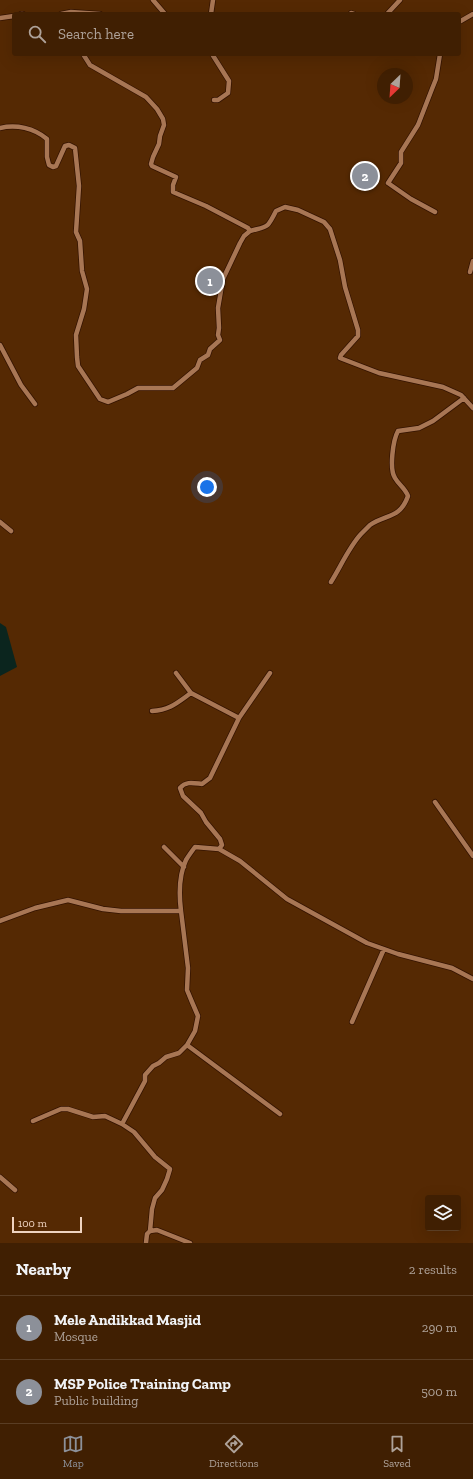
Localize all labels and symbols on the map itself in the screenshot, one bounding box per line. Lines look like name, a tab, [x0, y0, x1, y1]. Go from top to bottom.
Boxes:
north arrow	[377, 68, 413, 104]
pin: 2	[352, 161, 378, 191]
pin: 1	[197, 266, 223, 296]
your location	[197, 477, 217, 497]
scale bar	[12, 1215, 82, 1234]

